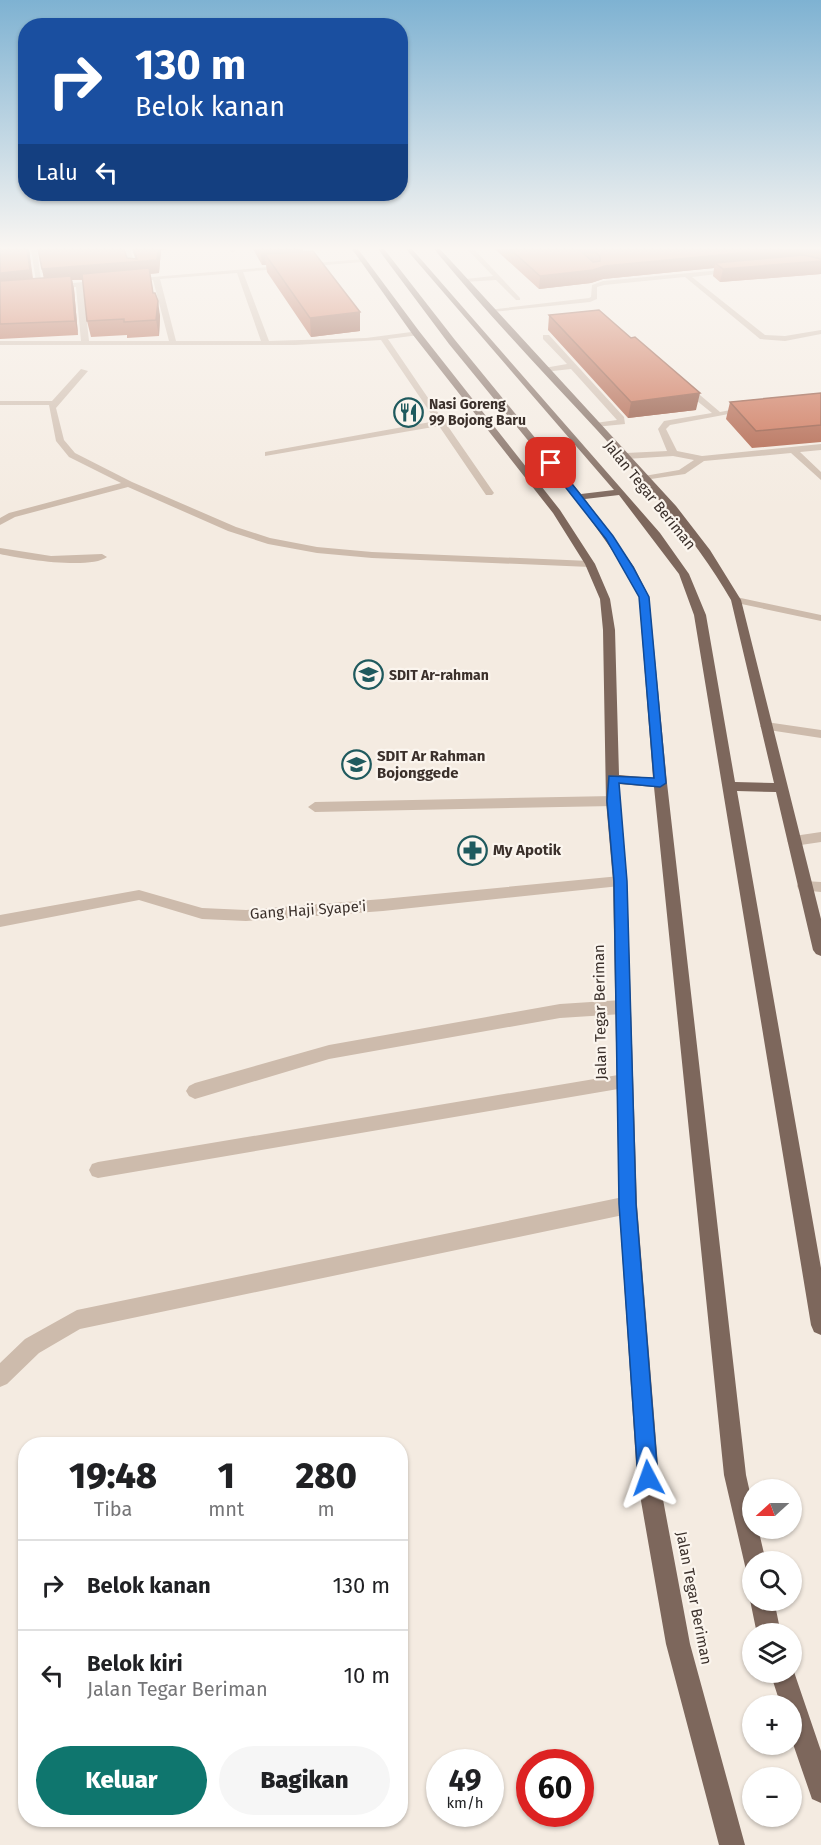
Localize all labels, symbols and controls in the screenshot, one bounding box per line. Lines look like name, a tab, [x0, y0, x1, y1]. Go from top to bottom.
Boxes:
text: 130 m	[135, 40, 246, 90]
icon: right	[36, 42, 114, 120]
text: Belok kanan	[135, 91, 285, 123]
icon: left	[90, 156, 123, 189]
text: Lalu	[36, 159, 78, 186]
restaurant icon: Nasi Goreng 99 Bojong Baru	[392, 396, 424, 428]
place label: Nasi Goreng 99 Bojong Baru	[429, 396, 526, 429]
pin	[525, 437, 576, 488]
street label: Jalan Tegar Beriman	[600, 437, 700, 553]
icon: arrive	[534, 446, 567, 479]
school or university icon: SDIT Ar-rahman	[352, 659, 384, 691]
place label: SDIT Ar-rahman	[389, 667, 489, 684]
place label: SDIT Ar Rahman Bojonggede	[377, 747, 485, 782]
school or university icon: SDIT Ar Rahman Bojonggede	[340, 749, 372, 781]
pharmacy icon: My Apotik	[456, 834, 488, 866]
place label: My Apotik	[493, 841, 562, 859]
street label: Gang Haji Syape'i	[249, 897, 367, 923]
street label: Jalan Tegar Beriman	[590, 944, 610, 1080]
position arrow	[616, 1446, 680, 1510]
text: 19:48	[69, 1454, 157, 1498]
text: 1	[218, 1454, 235, 1498]
text: 280	[295, 1454, 357, 1498]
north arrow	[742, 1479, 802, 1539]
map controls	[742, 1479, 802, 1827]
text: Tiba	[94, 1497, 132, 1521]
text: mnt	[208, 1497, 244, 1521]
text: m	[318, 1497, 335, 1521]
street label: Jalan Tegar Beriman	[672, 1530, 716, 1666]
button: search	[742, 1551, 802, 1611]
icon: right	[36, 1569, 69, 1602]
text: Belok kanan	[87, 1572, 211, 1599]
text: 130 m	[333, 1572, 390, 1599]
button: layers	[742, 1623, 802, 1683]
text: Belok kiri	[87, 1650, 183, 1677]
icon: left	[36, 1659, 69, 1692]
text: 10 m	[344, 1662, 390, 1689]
text: Jalan Tegar Beriman	[87, 1677, 268, 1701]
button: +	[742, 1695, 802, 1755]
button: Keluar	[36, 1746, 207, 1815]
button: Bagikan	[219, 1746, 390, 1815]
speed limit sign: 60	[516, 1749, 594, 1827]
text: 49	[448, 1763, 482, 1799]
button: −	[742, 1767, 802, 1827]
text: km/h	[446, 1794, 484, 1812]

